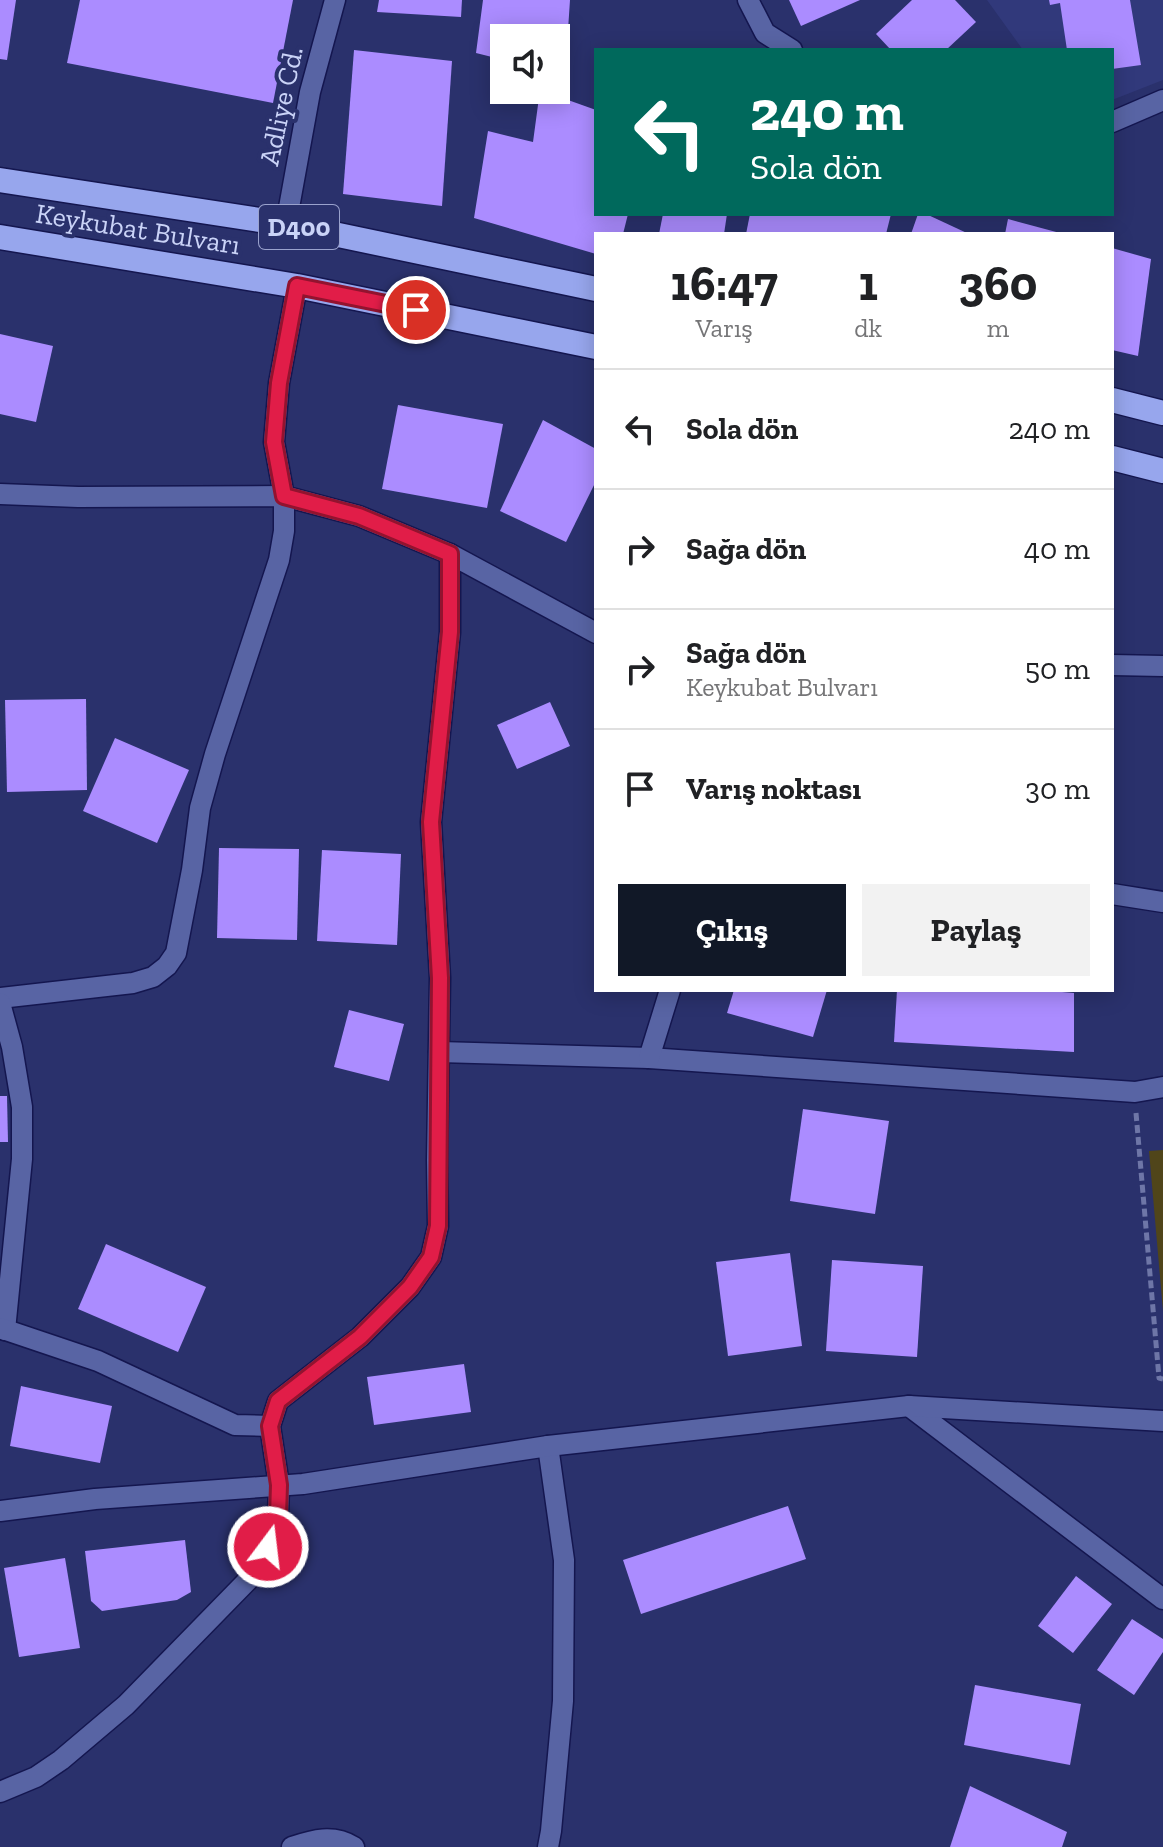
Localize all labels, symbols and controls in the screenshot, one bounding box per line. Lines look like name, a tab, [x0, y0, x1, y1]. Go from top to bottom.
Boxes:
map controls	[490, 24, 570, 104]
button: sound	[490, 24, 570, 104]
street label: Adliye Cd.	[252, 43, 310, 169]
text: 240 m	[750, 77, 904, 144]
icon: left	[618, 80, 722, 184]
text: Sola dön	[750, 145, 882, 188]
street label: Keykubat Bulvarı	[33, 197, 243, 261]
road number: D400	[259, 205, 339, 249]
text: 16:47	[671, 255, 778, 312]
text: 1	[858, 255, 878, 312]
text: 360	[958, 255, 1037, 312]
pin	[382, 276, 450, 344]
icon: arrive	[394, 288, 438, 332]
text: Varış	[695, 312, 753, 344]
text: dk	[854, 312, 882, 344]
text: m	[987, 312, 1009, 344]
icon: left	[618, 407, 662, 451]
text: Sola dön	[686, 411, 798, 447]
text: 240 m	[1008, 411, 1090, 447]
icon: right	[618, 527, 662, 571]
text: Sağa dön	[686, 531, 806, 567]
text: 40 m	[1024, 531, 1090, 567]
text: Sağa dön	[686, 635, 806, 671]
icon: right	[618, 647, 662, 691]
text: 50 m	[1025, 651, 1090, 687]
text: Keykubat Bulvarı	[686, 671, 878, 703]
icon: arrive	[618, 767, 662, 811]
text: Varış noktası	[686, 771, 861, 807]
text: 30 m	[1025, 771, 1090, 807]
button: Çıkış	[618, 884, 846, 976]
button: Paylaş	[862, 884, 1090, 976]
position arrow	[226, 1505, 310, 1589]

